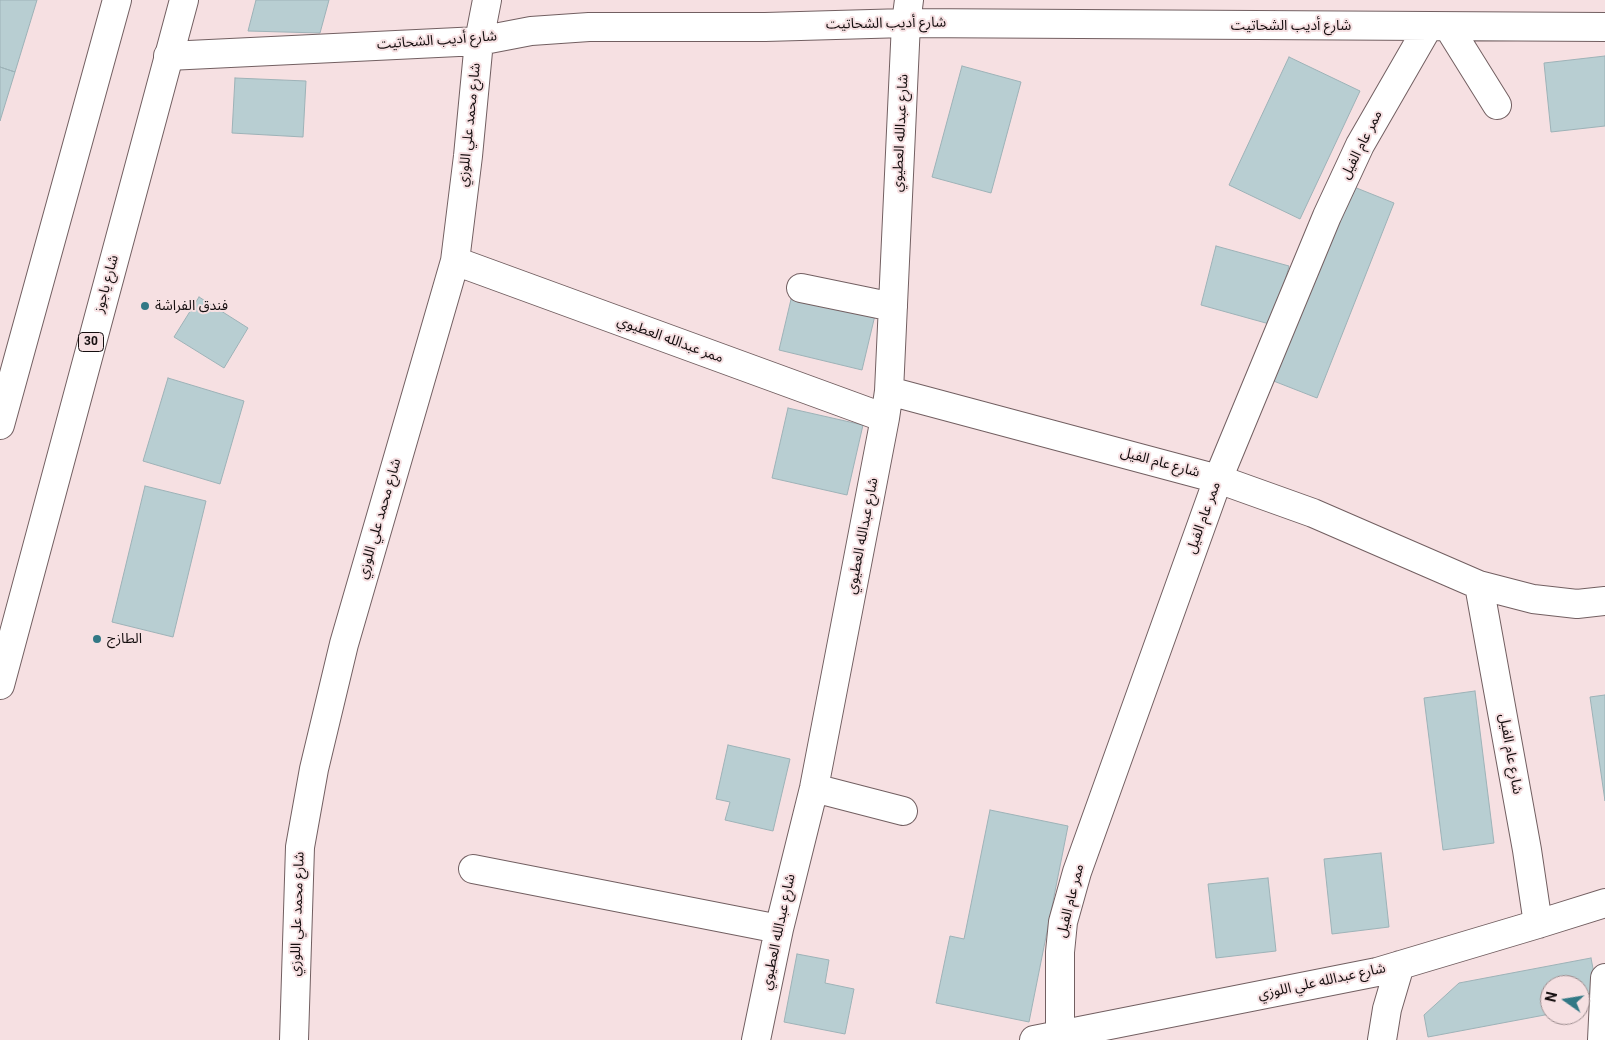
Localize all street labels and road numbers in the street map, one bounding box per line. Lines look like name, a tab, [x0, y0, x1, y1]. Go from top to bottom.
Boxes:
street label: شارع أديب الشحاتيت	[826, 15, 946, 33]
street label: شارع أديب الشحاتيت	[1231, 18, 1351, 34]
street label: شارع أديب الشحاتيت	[376, 28, 498, 54]
street label: شارع محمد علي اللوزي	[455, 62, 485, 188]
street label: شارع عبدالله العطيوي	[890, 74, 912, 192]
street label: ممر عام الفيل	[1337, 108, 1387, 182]
street label: شارع ياجوز	[91, 253, 123, 315]
street label: ممر عبدالله العطيوي	[615, 313, 725, 367]
road number: 30	[78, 332, 104, 352]
street label: شارع عام الفيل	[1118, 444, 1202, 482]
street label: شارع محمد علي اللوزي	[355, 457, 405, 581]
street label: شارع عبدالله العطيوي	[843, 476, 883, 596]
street label: ممر عام الفيل	[1183, 480, 1225, 556]
street label: شارع عام الفيل	[1495, 712, 1525, 796]
street label: شارع محمد علي اللوزي	[287, 851, 309, 977]
street label: ممر عام الفيل	[1054, 863, 1088, 939]
street label: شارع عبدالله العطيوي	[758, 872, 800, 992]
street label: شارع عبدالله علي اللوزي	[1257, 960, 1387, 1004]

